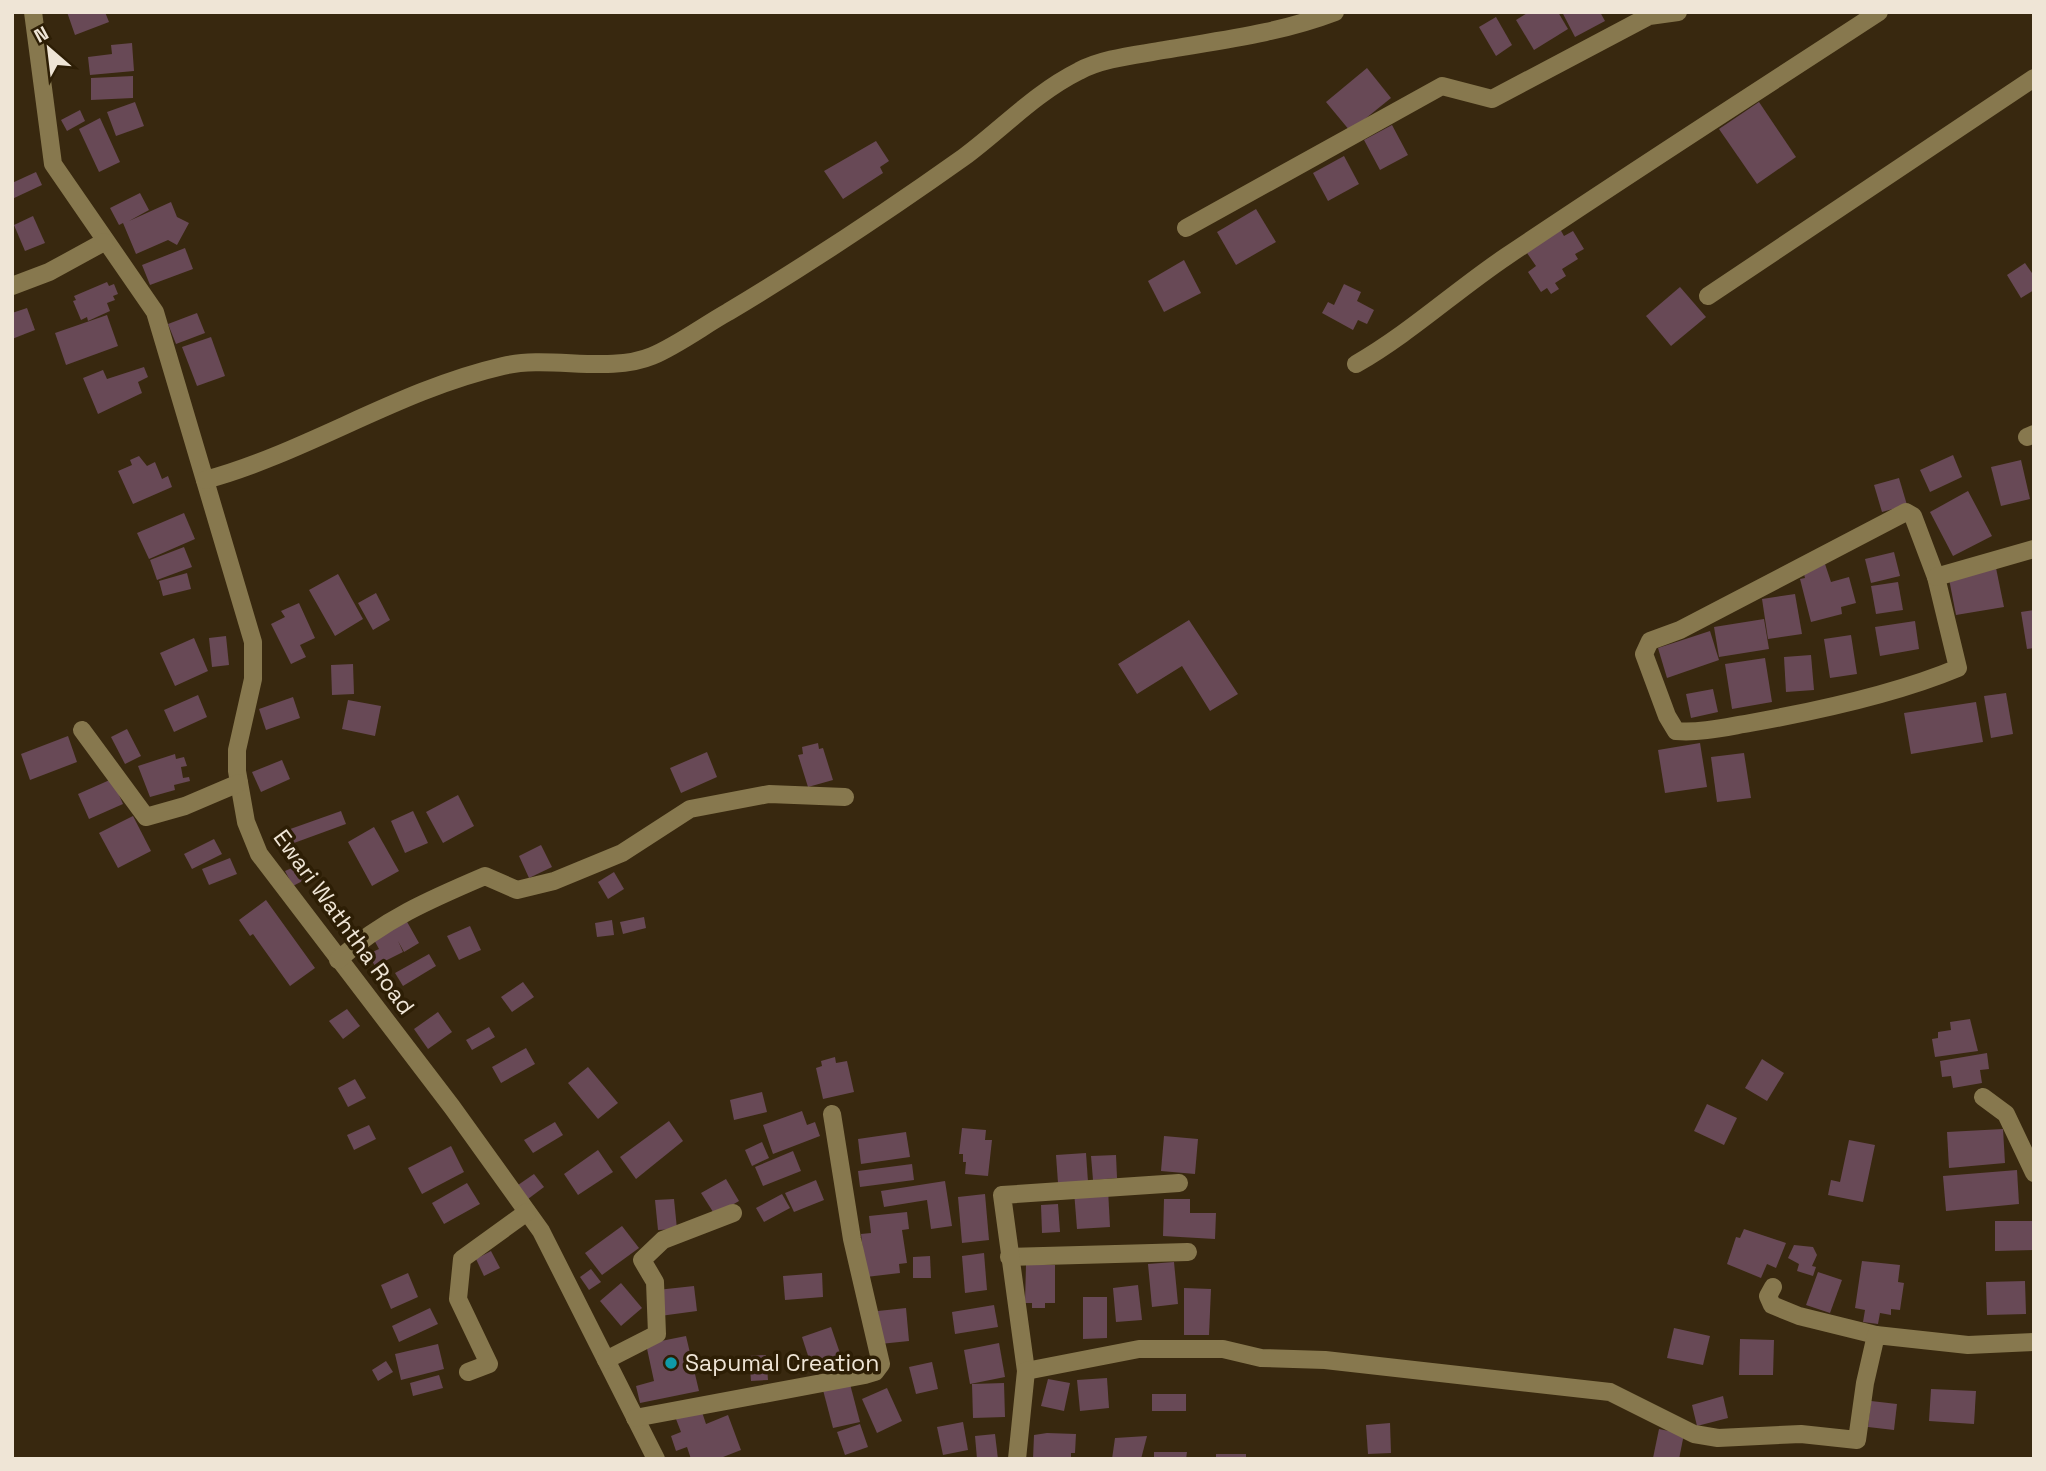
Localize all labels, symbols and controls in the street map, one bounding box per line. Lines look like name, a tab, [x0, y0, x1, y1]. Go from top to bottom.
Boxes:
north arrow	[14, 14, 84, 84]
text: N	[30, 20, 53, 48]
street label: Ewari Waththa Road	[267, 824, 421, 1020]
place label: Sapumal Creation	[685, 1348, 879, 1378]
marker: Sapumal Creation	[663, 1355, 679, 1371]

